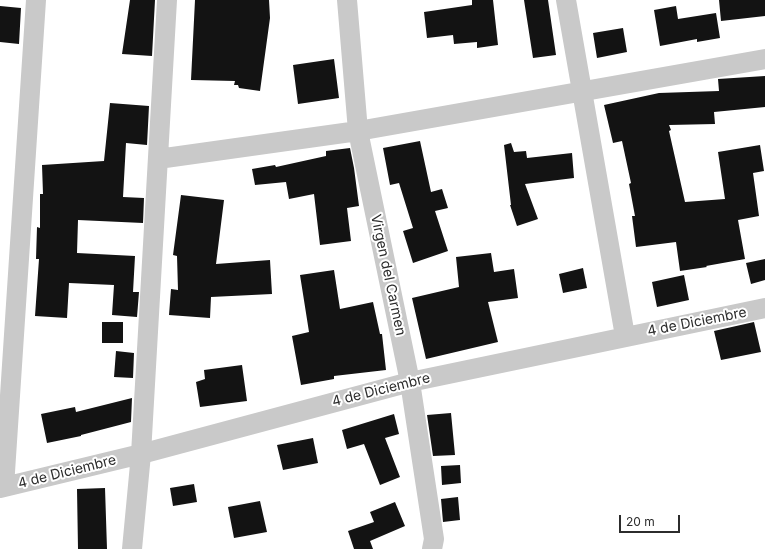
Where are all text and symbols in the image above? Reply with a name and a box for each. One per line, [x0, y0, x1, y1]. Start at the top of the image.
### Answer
street label: Virgen del Carmen [367, 213, 409, 337]
street label: 4 de Diciembre [646, 304, 748, 340]
street label: 4 de Diciembre [330, 370, 432, 410]
street label: 4 de Diciembre [16, 452, 118, 492]
scale bar [621, 507, 682, 533]
text: 20 m [626, 514, 655, 529]

